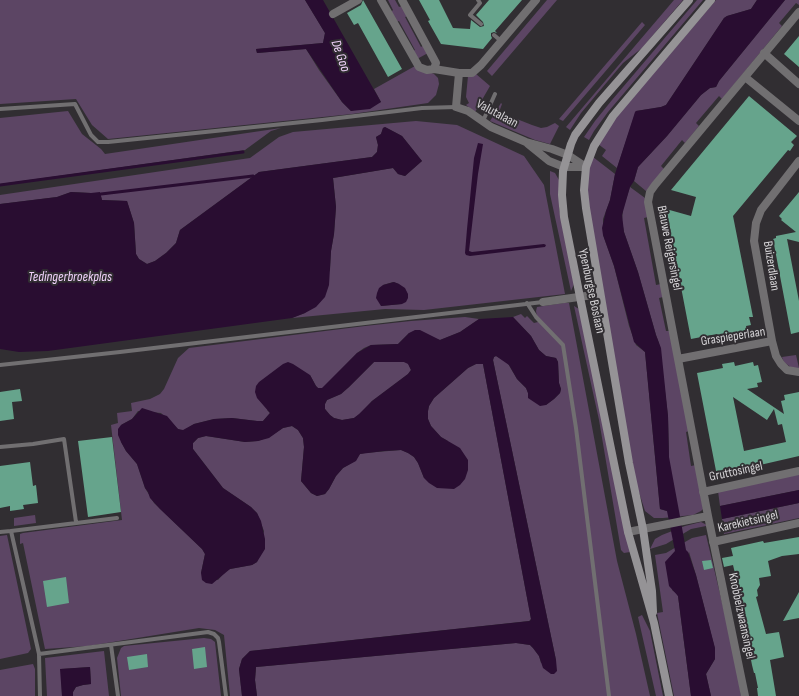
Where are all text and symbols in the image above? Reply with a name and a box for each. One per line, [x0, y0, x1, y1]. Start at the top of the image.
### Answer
water label: De Goo [327, 38, 353, 74]
street label: Valutalaan [473, 97, 521, 131]
street label: Blauwe Reigersingel [653, 204, 685, 292]
street label: Buizerdlaan [759, 240, 783, 292]
street label: Ypenburgse Boslaan [574, 247, 608, 335]
water label: Tedingerbroekplas [28, 269, 112, 285]
street label: Graspieperlaan [700, 324, 766, 350]
street label: Gruttosingel [708, 459, 764, 485]
street label: Karekietsingel [716, 507, 780, 537]
street label: Knobbelzwaansingel [724, 571, 758, 661]

